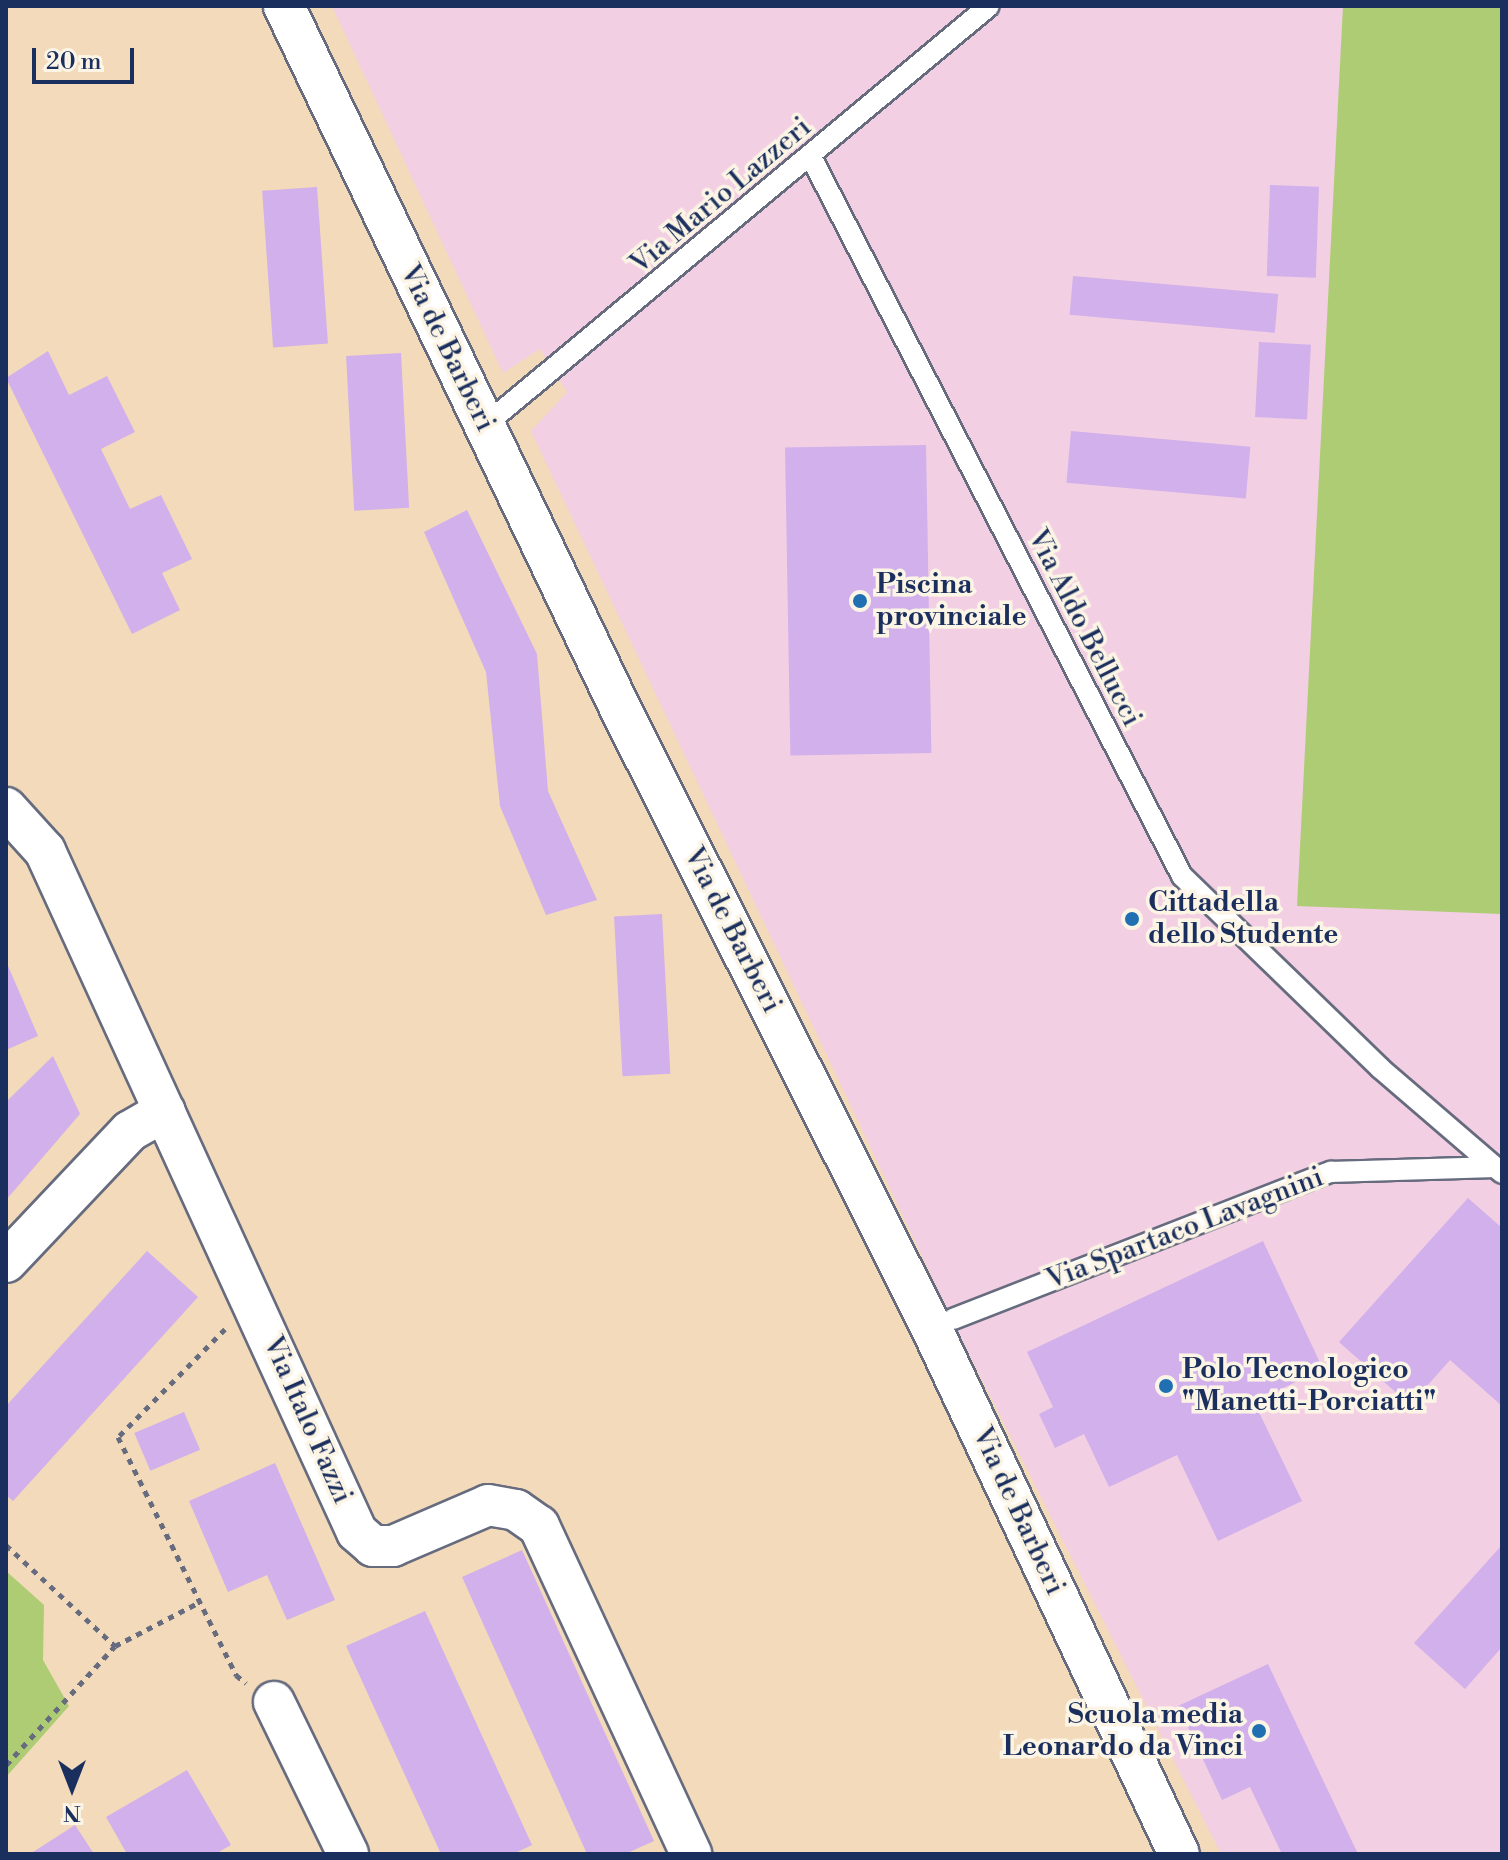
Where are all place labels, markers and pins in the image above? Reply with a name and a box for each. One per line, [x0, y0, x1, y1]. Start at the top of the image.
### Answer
place label: Piscina provinciale [876, 568, 1027, 634]
marker: Piscina provinciale [851, 592, 869, 610]
place label: Cittadella dello Studente [1148, 886, 1338, 952]
marker: Cittadella dello Studente [1123, 910, 1141, 928]
place label: Polo Tecnologico "Manetti-Porciatti" [1182, 1353, 1436, 1419]
marker: Polo Tecnologico "Manetti-Porciatti" [1157, 1377, 1175, 1395]
place label: Scuola media Leonardo da Vinci [1003, 1698, 1243, 1764]
marker: Scuola media Leonardo da Vinci [1250, 1722, 1268, 1740]

